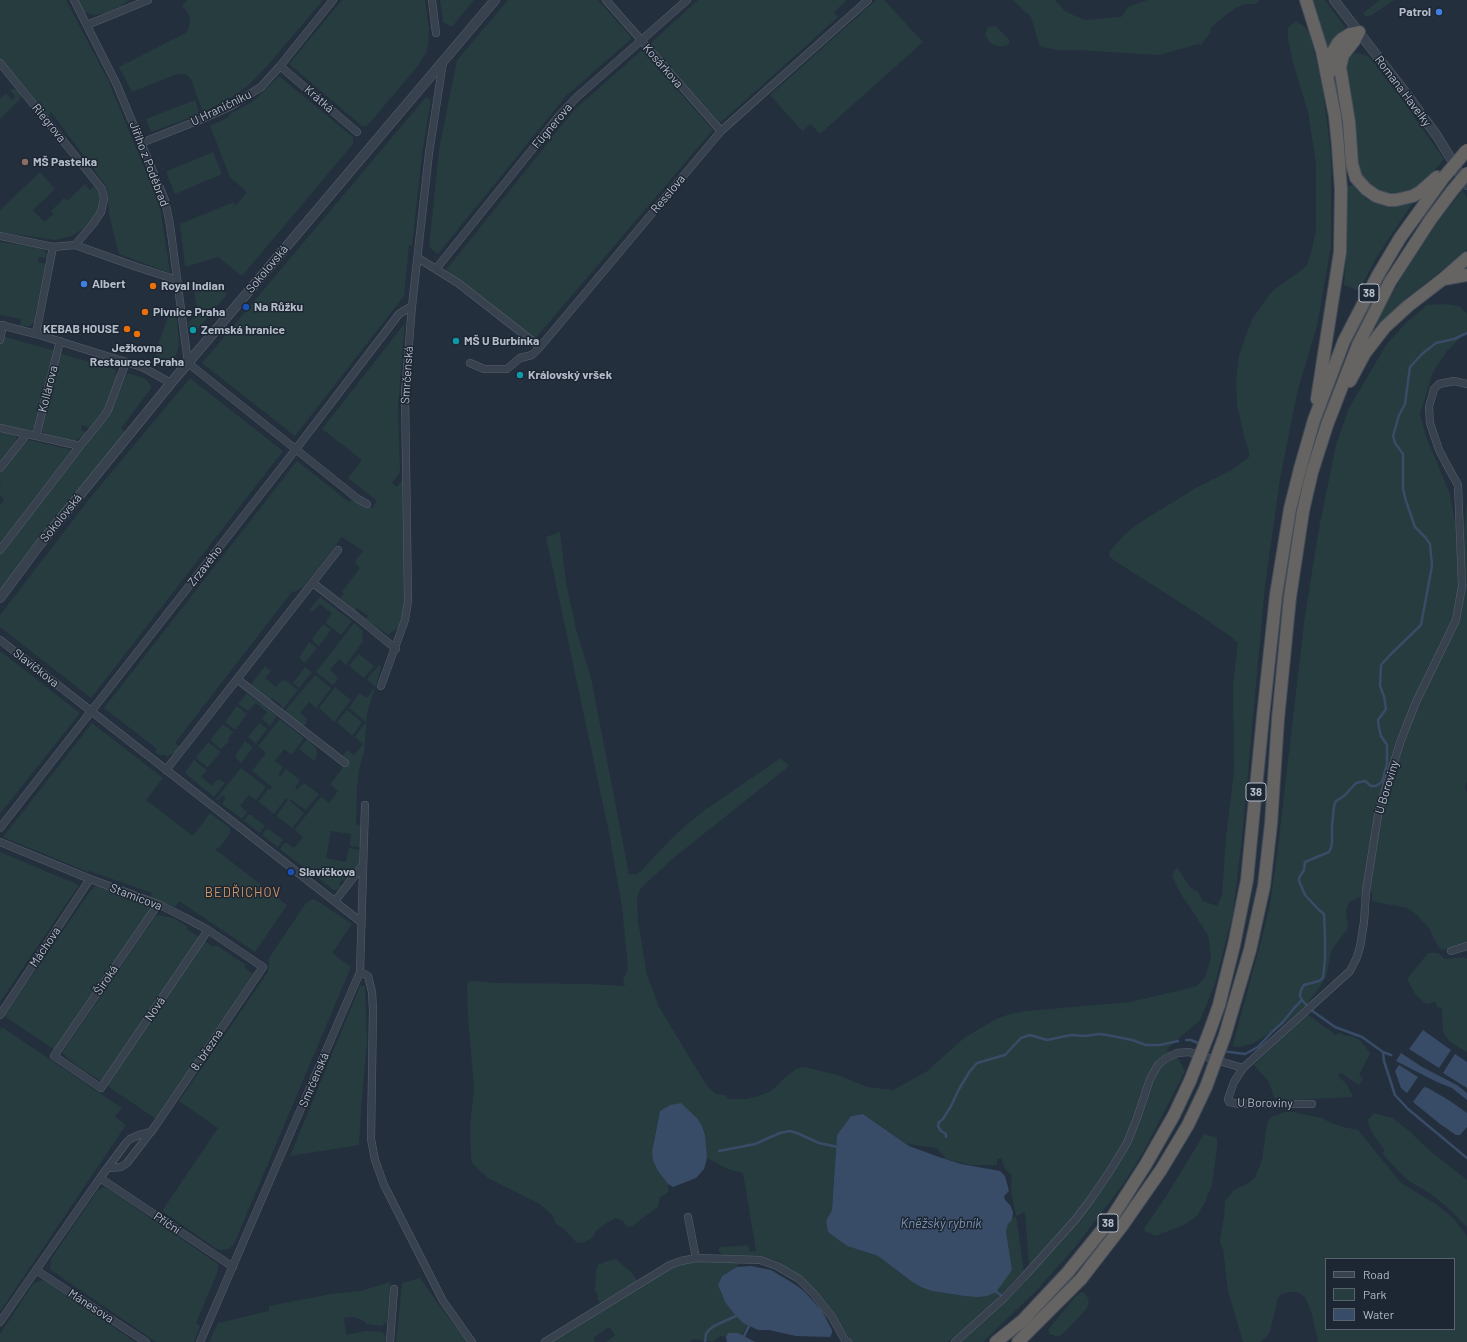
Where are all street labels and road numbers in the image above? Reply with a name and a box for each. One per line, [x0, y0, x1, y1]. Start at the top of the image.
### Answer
street label: Kosárkova [640, 41, 686, 91]
street label: Romana Havelky [1372, 53, 1434, 129]
street label: Krátká [301, 82, 337, 116]
street label: U Hraničníku [188, 87, 254, 129]
street label: Fügnerova [529, 100, 575, 152]
street label: Riegrova [29, 101, 69, 145]
street label: Jiřího z Poděbrad [126, 119, 172, 209]
street label: Resslova [648, 172, 688, 216]
street label: Sokolovská [243, 242, 291, 296]
road number: 38 [1359, 284, 1379, 302]
street label: Smrčenská [398, 346, 416, 404]
street label: Kollárova [35, 364, 61, 414]
street label: Sokolovská [37, 491, 85, 545]
street label: Zrzavého [185, 543, 225, 589]
street label: Slavíčkova [10, 646, 62, 690]
street label: U Boroviny [1372, 758, 1402, 816]
road number: 38 [1246, 783, 1266, 801]
street label: Stamicova [108, 880, 164, 914]
street label: Máchova [26, 924, 64, 970]
street label: Široká [91, 962, 121, 998]
street label: Nová [142, 994, 168, 1024]
street label: 8. března [188, 1026, 226, 1074]
street label: Smrčenská [296, 1050, 332, 1110]
street label: U Boroviny [1237, 1095, 1293, 1111]
street label: Příční [151, 1209, 183, 1237]
road number: 38 [1098, 1214, 1118, 1232]
street label: Mánesova [66, 1286, 116, 1326]

